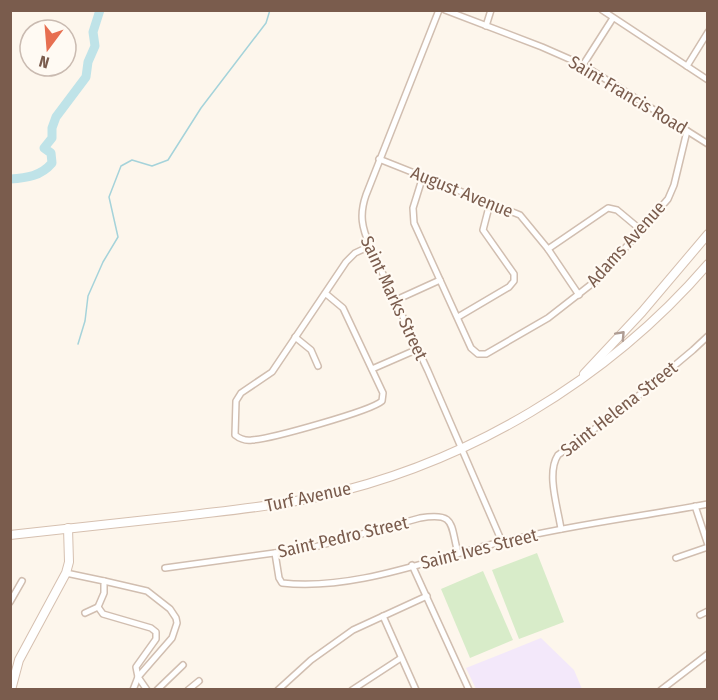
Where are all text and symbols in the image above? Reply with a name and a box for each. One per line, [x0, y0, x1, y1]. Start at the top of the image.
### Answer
north arrow [18, 18, 78, 78]
text: N [37, 51, 51, 72]
street label: Saint Francis Road [565, 51, 691, 139]
street label: August Avenue [408, 161, 517, 223]
street label: Adams Avenue [582, 197, 670, 291]
street label: Saint Marks Street [356, 233, 432, 364]
one-way arrow [614, 331, 625, 341]
street label: Saint Helena Street [556, 357, 682, 461]
street label: Turf Avenue [263, 477, 353, 517]
street label: Saint Pedro Street [276, 511, 410, 563]
street label: Saint Ives Street [418, 524, 540, 574]

